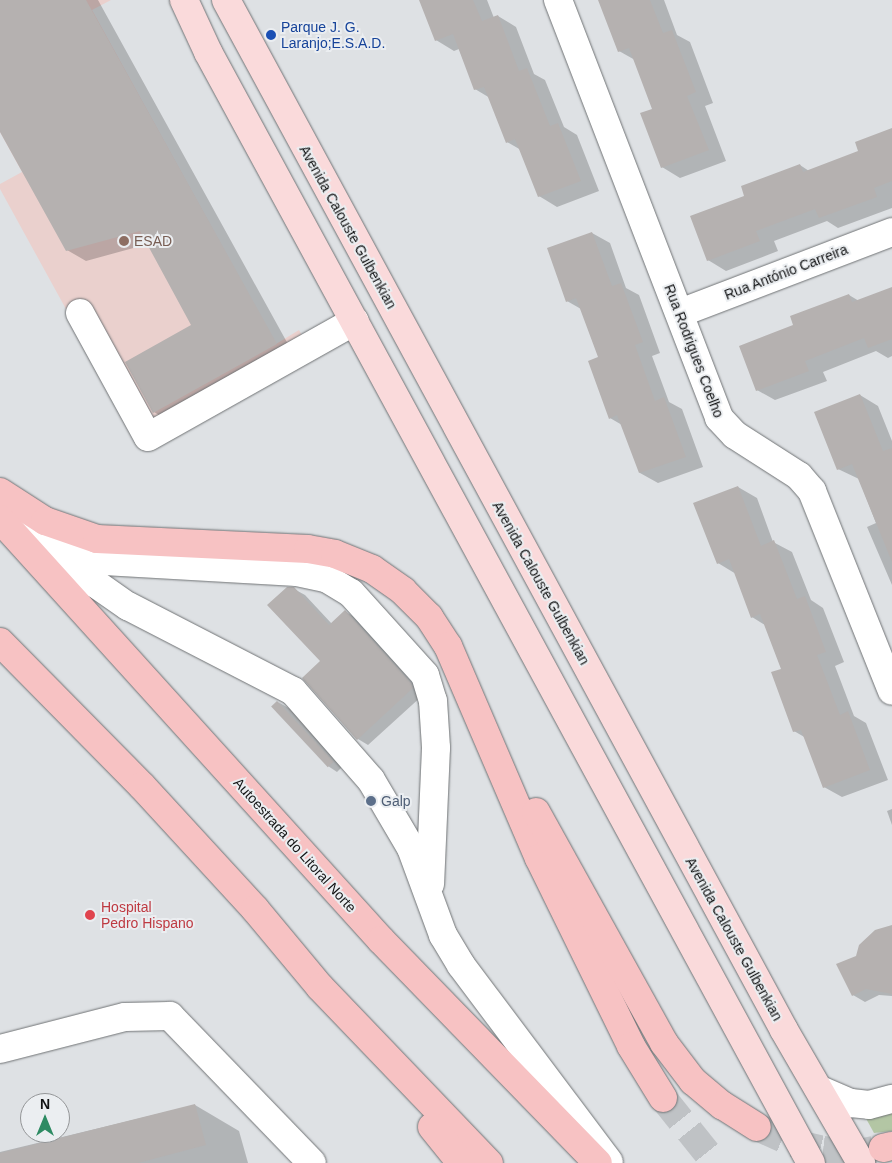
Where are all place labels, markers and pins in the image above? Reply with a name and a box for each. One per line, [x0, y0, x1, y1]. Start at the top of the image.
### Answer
place label: Parque J. G. Laranjo;E.S.A.D. [281, 19, 385, 52]
marker: Parque J. G. Laranjo;E.S.A.D. [265, 29, 277, 41]
place label: ESAD [134, 233, 172, 249]
marker: ESAD [118, 235, 130, 247]
place label: Galp [381, 793, 411, 809]
marker: Galp [365, 795, 377, 807]
place label: Hospital Pedro Hispano [101, 899, 194, 932]
marker: Hospital Pedro Hispano [83, 908, 97, 922]

